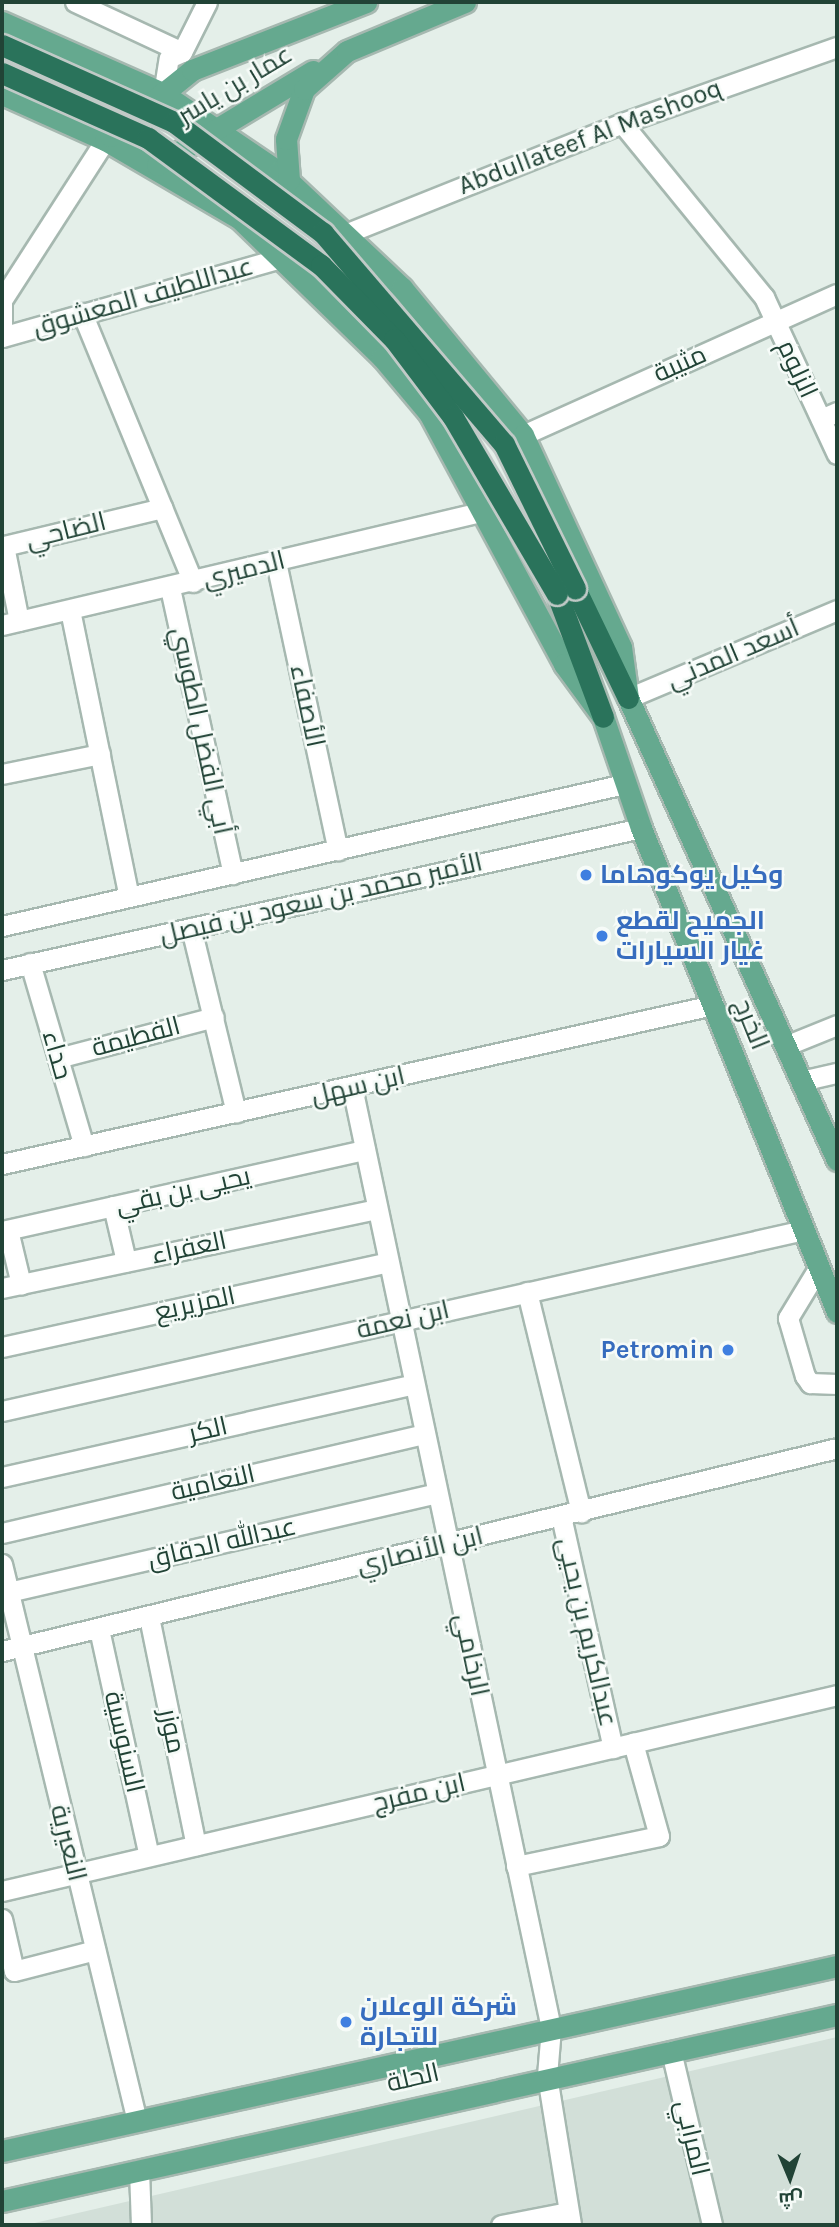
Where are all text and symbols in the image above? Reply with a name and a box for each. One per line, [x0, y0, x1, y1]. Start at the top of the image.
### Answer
street label: عمار بن ياسر [172, 39, 298, 131]
street label: Abdullateef Al Mashooq [454, 72, 726, 202]
street label: عبداللطيف المعشوق [29, 251, 257, 343]
street label: الزلوم [770, 335, 824, 403]
street label: مثيبة [649, 339, 711, 389]
street label: الضاحي [23, 506, 109, 556]
street label: الدميري [200, 545, 288, 595]
street label: أسعد المدني [662, 612, 804, 696]
street label: أبي الفضل الطوسي [164, 625, 238, 837]
street label: الأصفاء [283, 662, 331, 750]
street label: الأمير محمد بن سعود بن فيصل [157, 847, 485, 951]
place label: وكيل يوكوهاما [600, 859, 783, 891]
marker: وكيل يوكوهاما [578, 867, 594, 883]
place label: الجميح لقطع غيار السيارات [616, 905, 765, 967]
marker: الجميح لقطع غيار السيارات [594, 928, 610, 944]
street label: الخرج [727, 994, 775, 1054]
street label: الفطيمة [88, 1010, 184, 1064]
street label: حداء [35, 1027, 79, 1083]
street label: ابن سهل [308, 1060, 408, 1112]
street label: يحيى بن بقي [113, 1160, 253, 1222]
street label: العفراء [148, 1225, 230, 1271]
street label: المزيريع [152, 1280, 238, 1328]
street label: ابن نعمة [354, 1294, 452, 1346]
place label: Petromin [601, 1334, 714, 1366]
marker: Petromin [720, 1342, 736, 1358]
street label: الكر [185, 1410, 231, 1450]
street label: النعامية [168, 1458, 258, 1508]
street label: عبدالله الدقاق [145, 1511, 299, 1575]
street label: ابن الأنصاري [354, 1520, 486, 1582]
street label: عبدالكريم بن يحيى [550, 1535, 624, 1729]
street label: الرخامي [447, 1611, 495, 1699]
street label: السنوسية [97, 1688, 151, 1796]
street label: موزر [152, 1706, 192, 1756]
street label: ابن مفرج [369, 1767, 469, 1819]
street label: النعيرية [43, 1801, 93, 1885]
place label: شركة الوعلان للتجارة [360, 1991, 517, 2052]
marker: شركة الوعلان للتجارة [338, 2014, 354, 2030]
street label: الحلة [384, 2057, 442, 2099]
street label: المرابي [668, 2097, 716, 2179]
north arrow [755, 2143, 825, 2213]
text: ش [778, 2188, 803, 2210]

